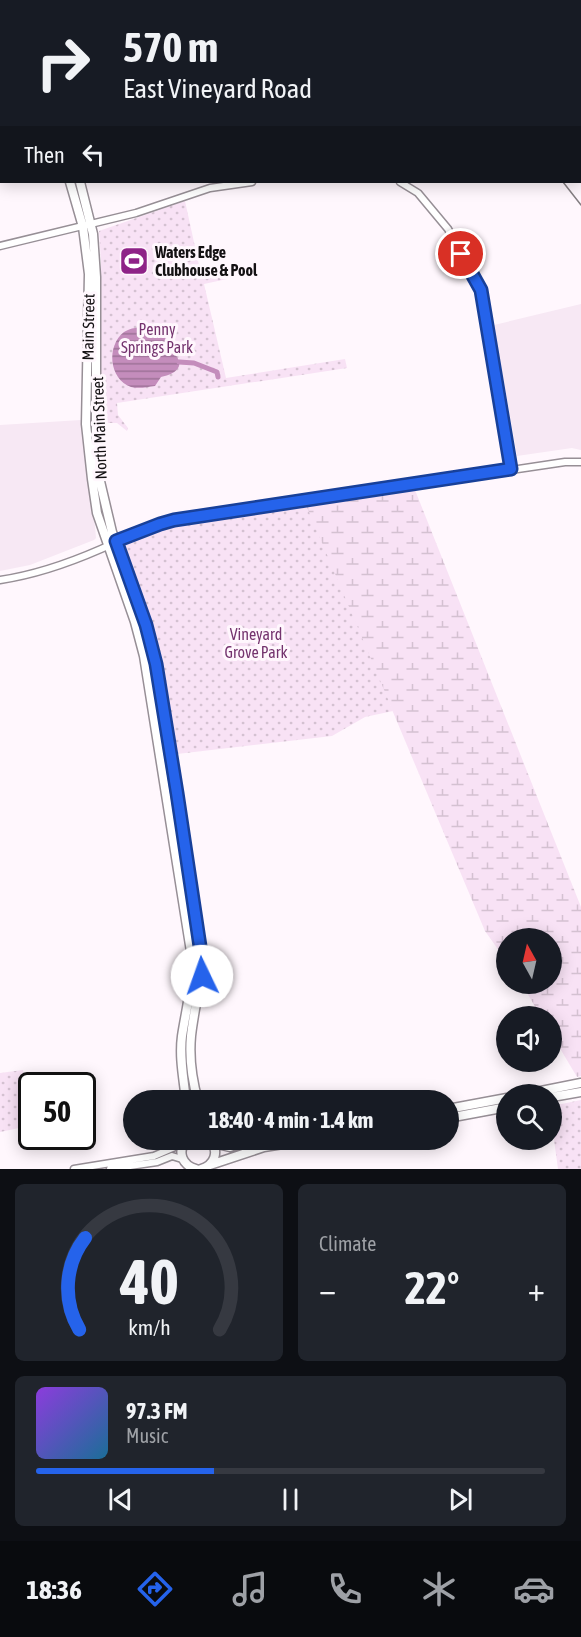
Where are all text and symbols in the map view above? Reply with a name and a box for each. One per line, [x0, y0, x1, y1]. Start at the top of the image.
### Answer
text: 570 m [123, 23, 218, 71]
icon: right [24, 24, 102, 102]
text: East Vineyard Road [123, 73, 312, 104]
icon: left [77, 138, 110, 171]
text: Then [24, 142, 65, 168]
pin [435, 228, 486, 279]
icon: arrive [444, 237, 477, 270]
place label: Waters Edge Clubhouse & Pool [154, 243, 258, 279]
sports icon: Waters Edge Clubhouse & Pool [118, 245, 150, 277]
street label: Main Street [78, 293, 98, 361]
park label: Penny Springs Park [121, 320, 193, 357]
street label: North Main Street [88, 376, 110, 480]
park label: Vineyard Grove Park [224, 625, 288, 661]
north arrow [496, 928, 562, 994]
map controls [496, 928, 562, 1150]
position arrow [170, 944, 234, 1008]
button: sound [496, 1006, 562, 1072]
speed limit sign: 50 [18, 1072, 96, 1150]
button: search [496, 1084, 562, 1150]
text: 18:40 · 4 min · 1.4 km [209, 1107, 373, 1133]
text: Climate [319, 1232, 376, 1255]
text: 40 [119, 1246, 178, 1317]
text: 22° [405, 1262, 459, 1314]
text: − [319, 1270, 336, 1308]
text: + [528, 1270, 545, 1308]
text: km/h [128, 1315, 170, 1340]
text: 97.3 FM [126, 1398, 188, 1424]
text: Music [126, 1424, 168, 1447]
icon: previous [104, 1483, 137, 1516]
icon: pause [274, 1483, 307, 1516]
icon: next [444, 1483, 477, 1516]
icon: directions [134, 1568, 176, 1610]
icon: music [229, 1568, 271, 1610]
icon: phone [324, 1568, 366, 1610]
icon: climate [418, 1568, 460, 1610]
icon: car [513, 1568, 555, 1610]
text: 18:36 [26, 1574, 82, 1605]

